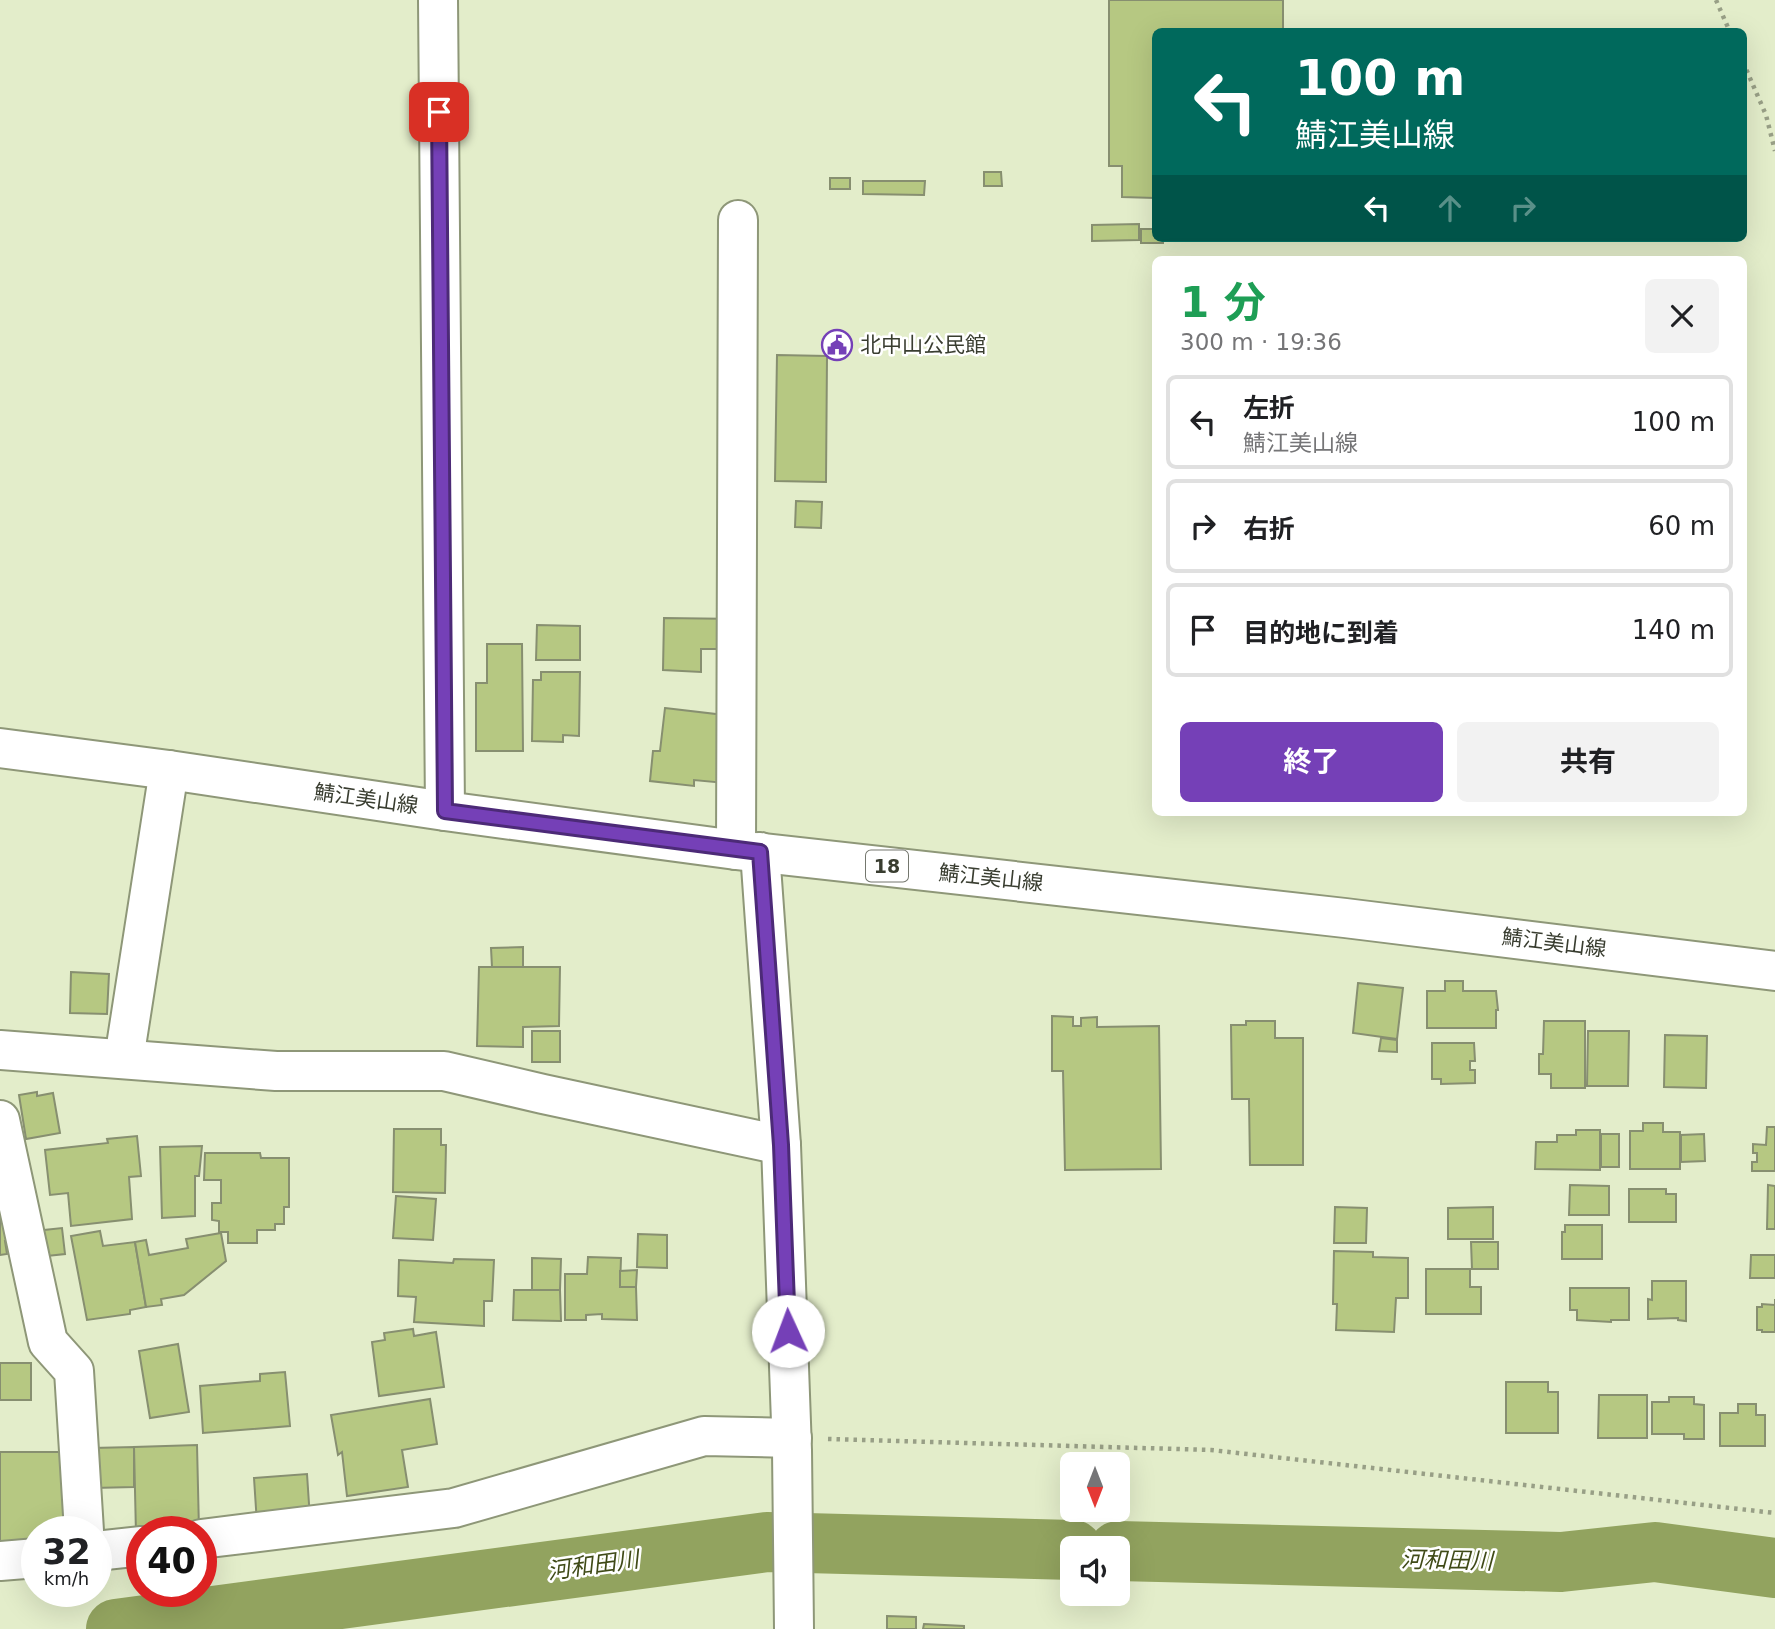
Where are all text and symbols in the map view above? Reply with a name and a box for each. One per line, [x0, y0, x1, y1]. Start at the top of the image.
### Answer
text: 100 m [1295, 50, 1465, 107]
icon: left [1180, 56, 1271, 147]
pin [409, 82, 469, 142]
icon: arrive [420, 93, 458, 131]
text: 鯖江美山線 [1295, 116, 1455, 154]
icon: left [1358, 189, 1396, 227]
icon: ahead [1431, 189, 1469, 227]
icon: right [1504, 189, 1542, 227]
text: 1 分 [1180, 278, 1266, 327]
button: close [1645, 279, 1719, 353]
public building icon: 北中山公民館 [820, 328, 854, 362]
text: 300 m · 19:36 [1180, 329, 1342, 355]
place label: 北中山公民館 [860, 333, 986, 357]
text: 左折 [1243, 393, 1295, 423]
icon: left [1184, 403, 1222, 441]
text: 100 m [1632, 407, 1715, 437]
text: 鯖江美山線 [1243, 430, 1358, 456]
icon: right [1184, 507, 1222, 545]
text: 60 m [1648, 511, 1715, 541]
text: 右折 [1243, 514, 1295, 544]
icon: arrive [1184, 611, 1222, 649]
text: 140 m [1632, 615, 1715, 645]
text: 目的地に到着 [1243, 618, 1399, 648]
button: 終了 [1180, 722, 1443, 802]
button: 共有 [1457, 722, 1719, 802]
street label: 鯖江美山線 [312, 780, 420, 818]
road number: 18 [866, 850, 908, 881]
street label: 鯖江美山線 [938, 861, 1044, 895]
street label: 鯖江美山線 [1500, 925, 1608, 961]
position arrow [751, 1294, 825, 1368]
north arrow [1060, 1452, 1130, 1522]
map controls [1060, 1452, 1130, 1606]
speed limit sign: 40 [126, 1516, 217, 1607]
text: 32 [42, 1532, 91, 1572]
button: sound [1060, 1536, 1130, 1606]
water label: 河和田川 [546, 1545, 643, 1584]
water label: 河和田川 [1401, 1546, 1496, 1574]
text: km/h [44, 1568, 89, 1589]

